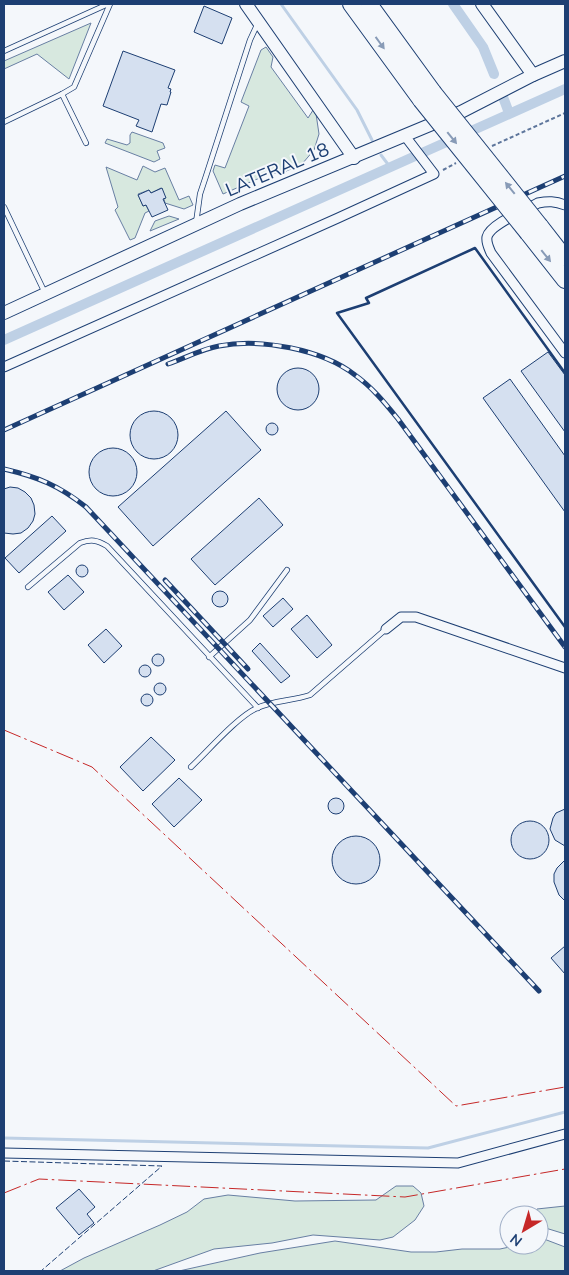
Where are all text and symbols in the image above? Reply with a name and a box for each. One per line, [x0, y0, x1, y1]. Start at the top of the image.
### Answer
one-way arrow [374, 36, 385, 49]
one-way arrow [446, 131, 457, 144]
street label: LATERAL 18 [222, 136, 332, 202]
one-way arrow [504, 182, 515, 195]
one-way arrow [541, 250, 552, 263]
north arrow [499, 1205, 549, 1255]
text: N [506, 1230, 526, 1251]

